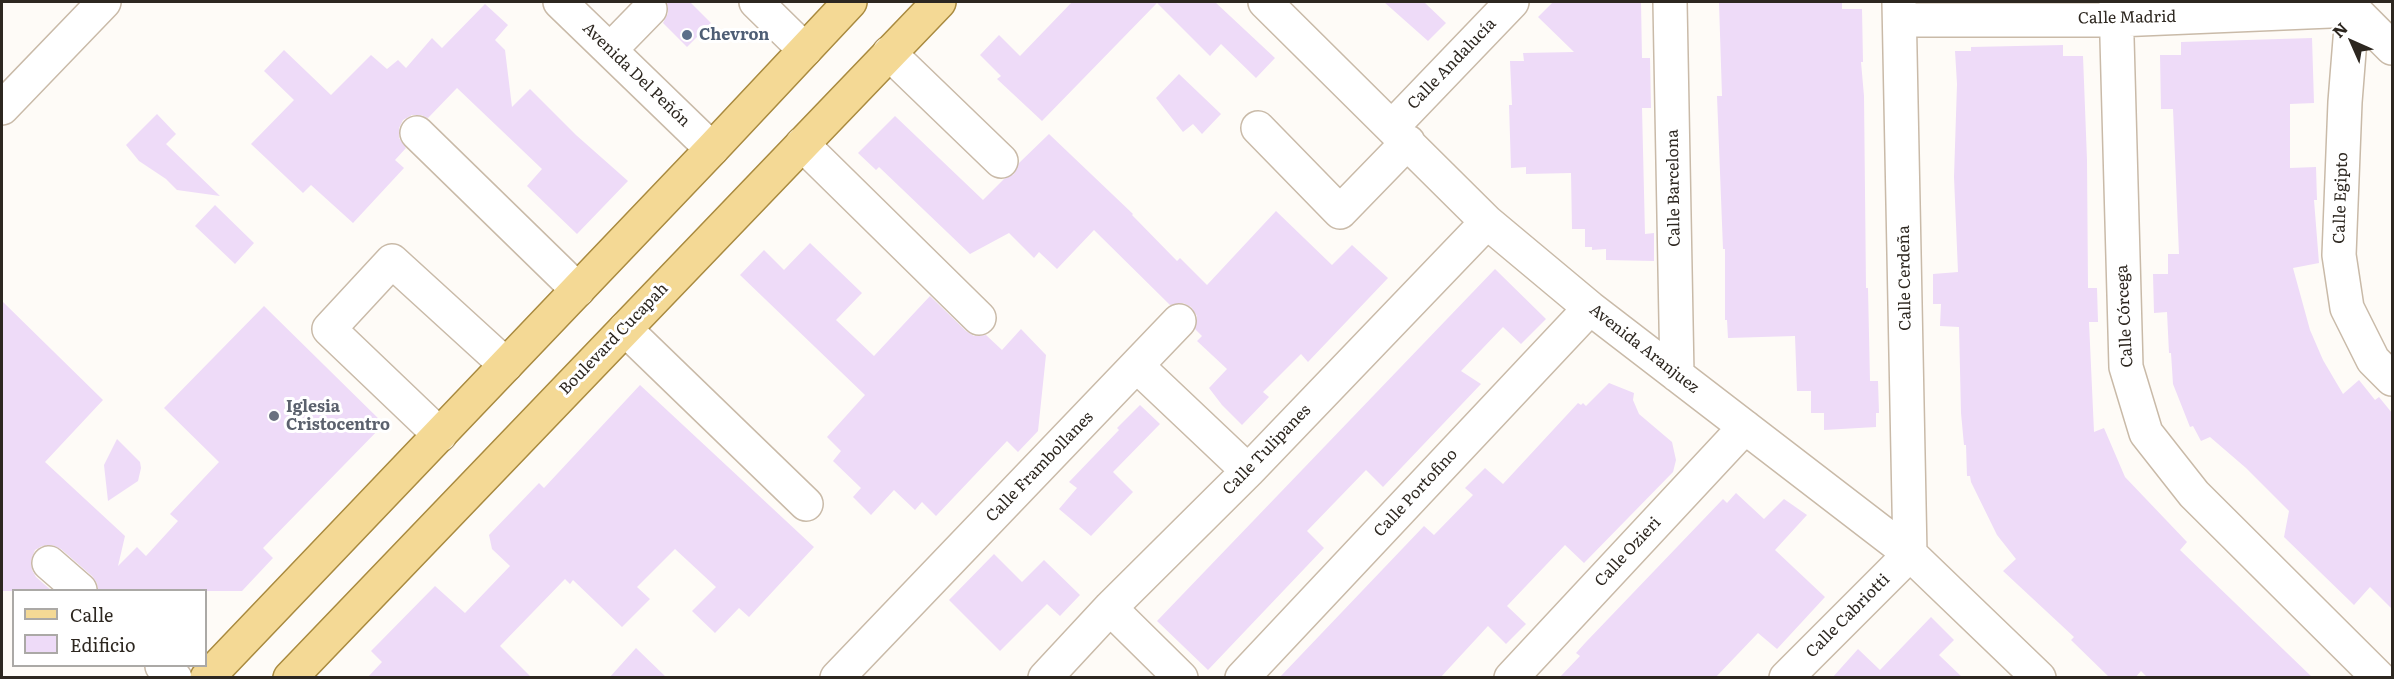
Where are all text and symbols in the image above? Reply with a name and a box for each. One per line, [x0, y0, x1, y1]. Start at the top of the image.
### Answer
street label: Calle Madrid [2078, 8, 2176, 28]
north arrow [2322, 12, 2382, 72]
street label: Calle Andalucía [1404, 14, 1500, 114]
text: N [2326, 16, 2353, 43]
street label: Avenida Del Peñón [578, 19, 694, 131]
place label: Chevron [699, 25, 769, 45]
marker: Chevron [680, 28, 694, 42]
street label: Calle Barcelona [1663, 129, 1685, 247]
street label: Calle Egipto [2330, 152, 2352, 244]
street label: Calle Cerdeña [1894, 225, 1916, 331]
street label: Calle Córcega [2113, 264, 2137, 368]
street label: Boulevard Cucapah [556, 279, 672, 399]
street label: Avenida Aranjuez [1585, 300, 1703, 398]
place label: Iglesia Cristocentro [286, 397, 390, 435]
street label: Calle Tulipanes [1219, 401, 1315, 499]
street label: Calle Frambollanes [982, 408, 1098, 526]
marker: Iglesia Cristocentro [267, 409, 281, 423]
street label: Calle Portofino [1370, 445, 1462, 541]
street label: Calle Ozieri [1591, 513, 1665, 591]
street label: Calle Cabriotti [1802, 570, 1894, 662]
legend [12, 589, 207, 667]
text: Calle [70, 601, 113, 628]
text: Edificio [70, 631, 136, 658]

